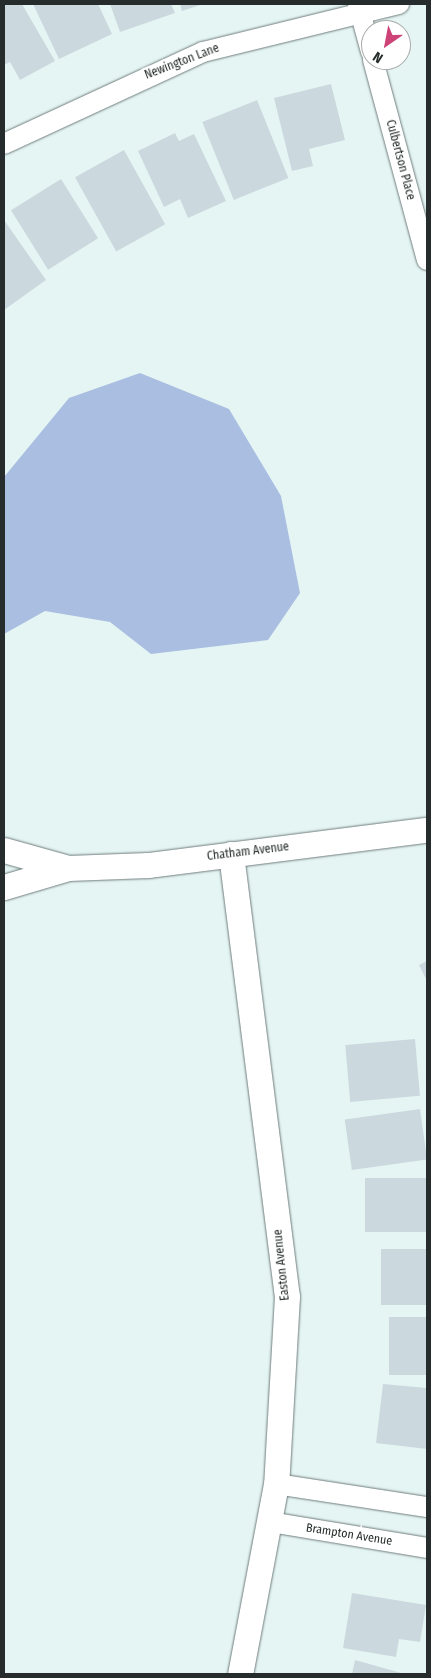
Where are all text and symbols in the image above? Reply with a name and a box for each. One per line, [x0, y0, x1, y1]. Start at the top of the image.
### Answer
north arrow [361, 20, 411, 70]
street label: Newington Lane [143, 41, 221, 83]
text: N [370, 48, 386, 67]
street label: Culbertson Place [382, 118, 418, 202]
street label: Chatham Avenue [206, 840, 290, 864]
street label: Easton Avenue [271, 1229, 293, 1301]
street label: Brampton Avenue [305, 1521, 393, 1549]

